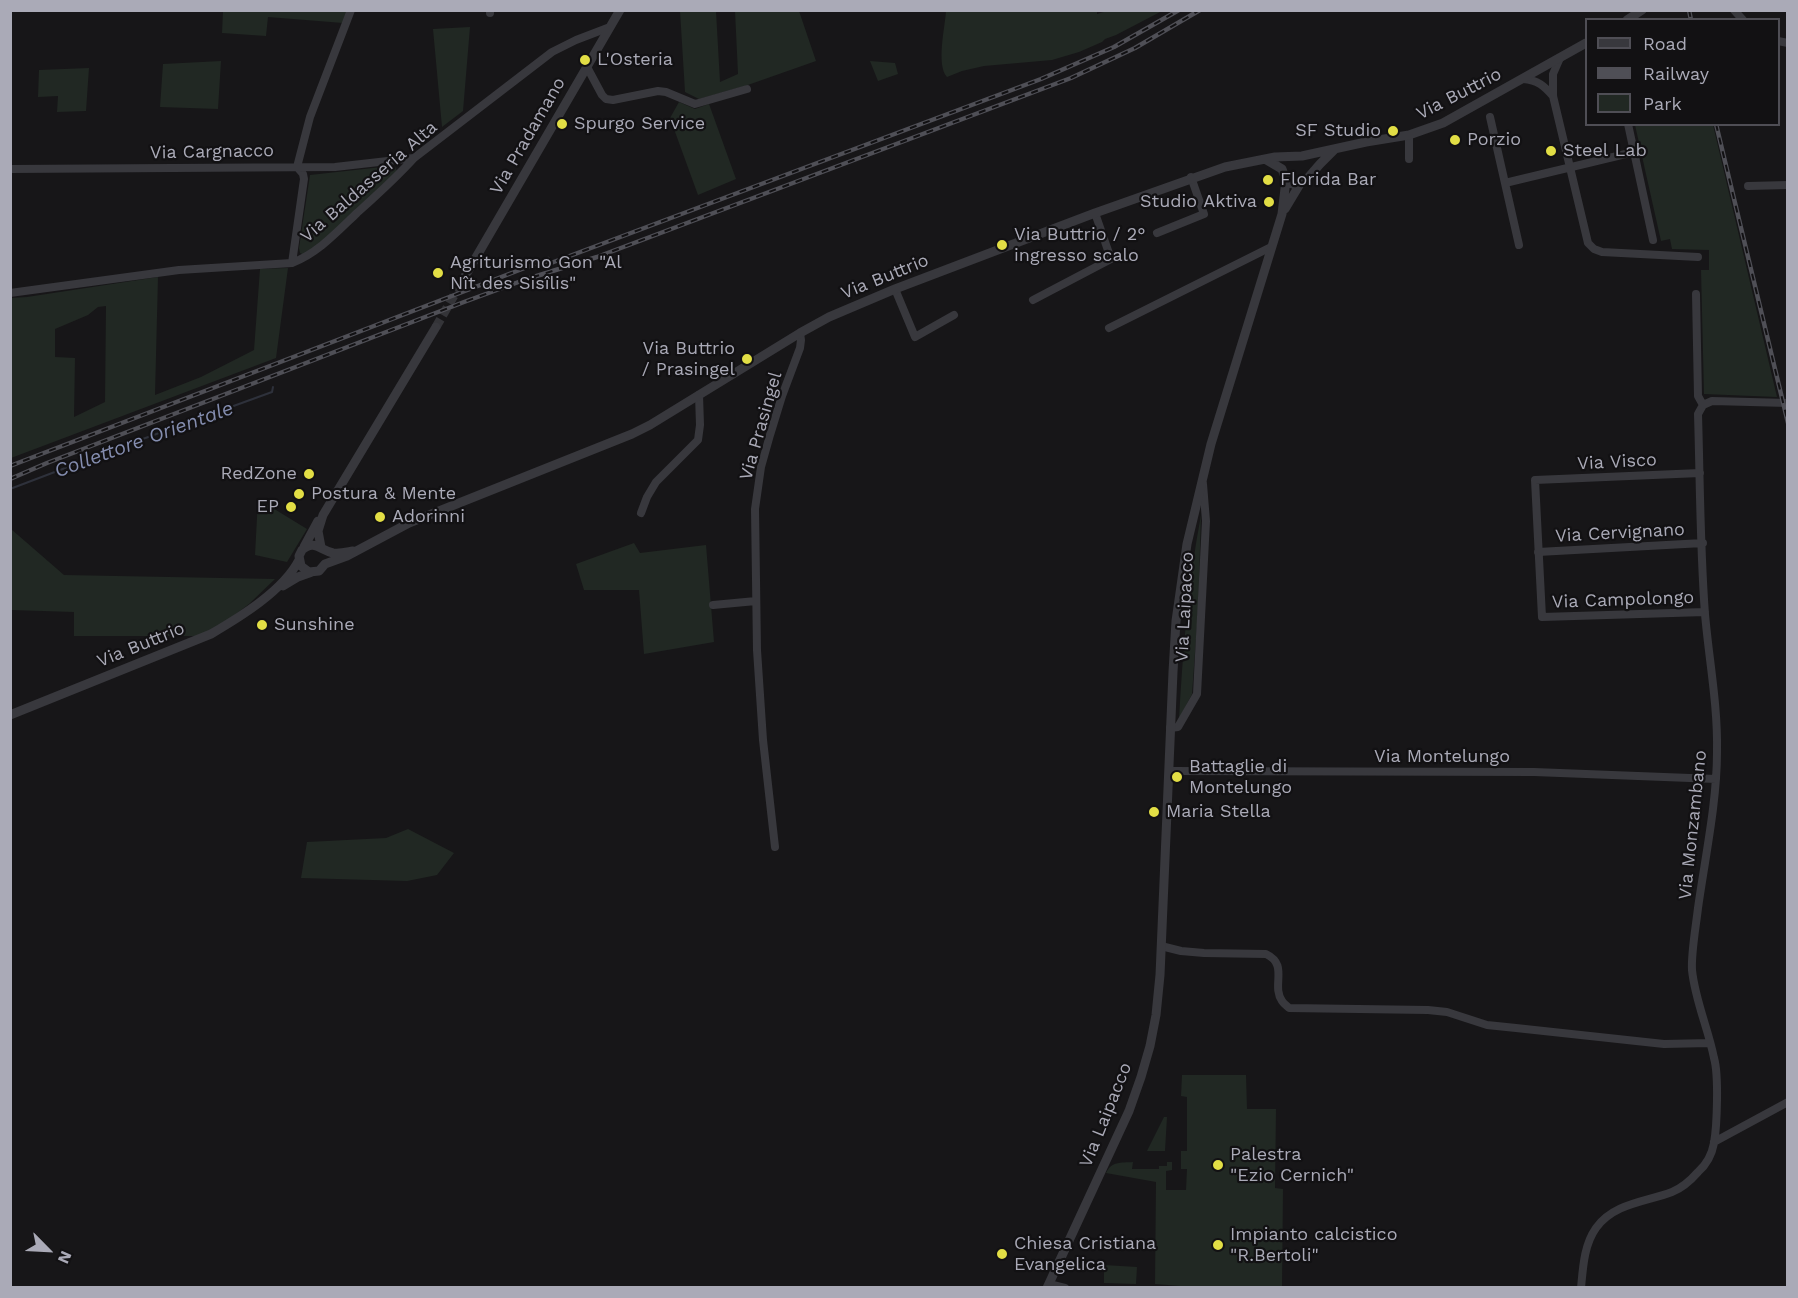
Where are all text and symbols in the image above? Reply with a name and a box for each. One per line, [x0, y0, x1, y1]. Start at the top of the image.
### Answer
legend [1585, 18, 1780, 126]
text: Road [1643, 33, 1687, 54]
place label: L'Osteria [597, 49, 673, 71]
marker: L'Osteria [578, 53, 592, 67]
street label: Via Buttrio [1413, 63, 1505, 125]
text: Railway [1643, 63, 1709, 84]
street label: Via Pradamano [486, 74, 570, 198]
text: Park [1643, 93, 1682, 114]
place label: Spurgo Service [574, 113, 705, 135]
street label: Via Baldasseria Alta [296, 117, 442, 247]
marker: Spurgo Service [555, 117, 569, 131]
place label: SF Studio [1295, 120, 1381, 142]
marker: SF Studio [1386, 124, 1400, 138]
place label: Porzio [1467, 129, 1521, 151]
marker: Porzio [1448, 133, 1462, 147]
street label: Via Cargnacco [150, 140, 274, 164]
place label: Steel Lab [1563, 140, 1647, 162]
marker: Steel Lab [1544, 144, 1558, 158]
place label: Florida Bar [1280, 169, 1376, 191]
marker: Florida Bar [1261, 173, 1275, 187]
place label: Studio Aktiva [1140, 191, 1257, 213]
marker: Studio Aktiva [1262, 195, 1276, 209]
place label: Via Buttrio / 2° ingresso scalo [1014, 224, 1145, 266]
marker: Via Buttrio / 2° ingresso scalo [995, 238, 1009, 252]
street label: Via Buttrio [838, 250, 932, 304]
place label: Agriturismo Gon "Al Nît des Sisîlis" [450, 252, 622, 294]
marker: Agriturismo Gon "Al Nît des Sisîlis" [431, 266, 445, 280]
place label: Via Buttrio / Prasingel [642, 338, 735, 380]
marker: Via Buttrio / Prasingel [740, 352, 754, 366]
street label: Via Prasingel [735, 369, 787, 483]
water label: Collettore Orientale [51, 396, 237, 484]
street label: Via Visco [1577, 449, 1657, 475]
place label: RedZone [221, 463, 297, 485]
marker: RedZone [302, 467, 316, 481]
place label: Postura & Mente [311, 483, 456, 505]
marker: Postura & Mente [292, 487, 306, 501]
place label: EP [257, 496, 279, 518]
marker: EP [284, 500, 298, 514]
place label: Adorinni [392, 506, 465, 528]
marker: Adorinni [373, 510, 387, 524]
street label: Via Cervignano [1555, 519, 1685, 547]
street label: Via Laipacco [1171, 551, 1199, 663]
street label: Via Campolongo [1551, 587, 1695, 613]
place label: Sunshine [274, 614, 355, 636]
street label: Via Buttrio [94, 618, 188, 672]
marker: Sunshine [255, 618, 269, 632]
street label: Via Montelungo [1374, 746, 1510, 768]
street label: Via Monzambano [1674, 749, 1712, 901]
place label: Battaglie di Montelungo [1189, 756, 1292, 798]
marker: Battaglie di Montelungo [1170, 770, 1184, 784]
place label: Maria Stella [1166, 801, 1271, 823]
marker: Maria Stella [1147, 805, 1161, 819]
street label: Via Laipacco [1075, 1060, 1137, 1170]
place label: Palestra "Ezio Cernich" [1230, 1144, 1354, 1186]
marker: Palestra "Ezio Cernich" [1211, 1158, 1225, 1172]
north arrow [18, 1220, 78, 1280]
place label: Impianto calcistico "R.Bertoli" [1230, 1224, 1397, 1266]
place label: Chiesa Cristiana Evangelica [1014, 1233, 1156, 1276]
marker: Impianto calcistico "R.Bertoli" [1211, 1238, 1225, 1252]
marker: Chiesa Cristiana Evangelica [995, 1247, 1009, 1261]
text: N [54, 1248, 76, 1267]

